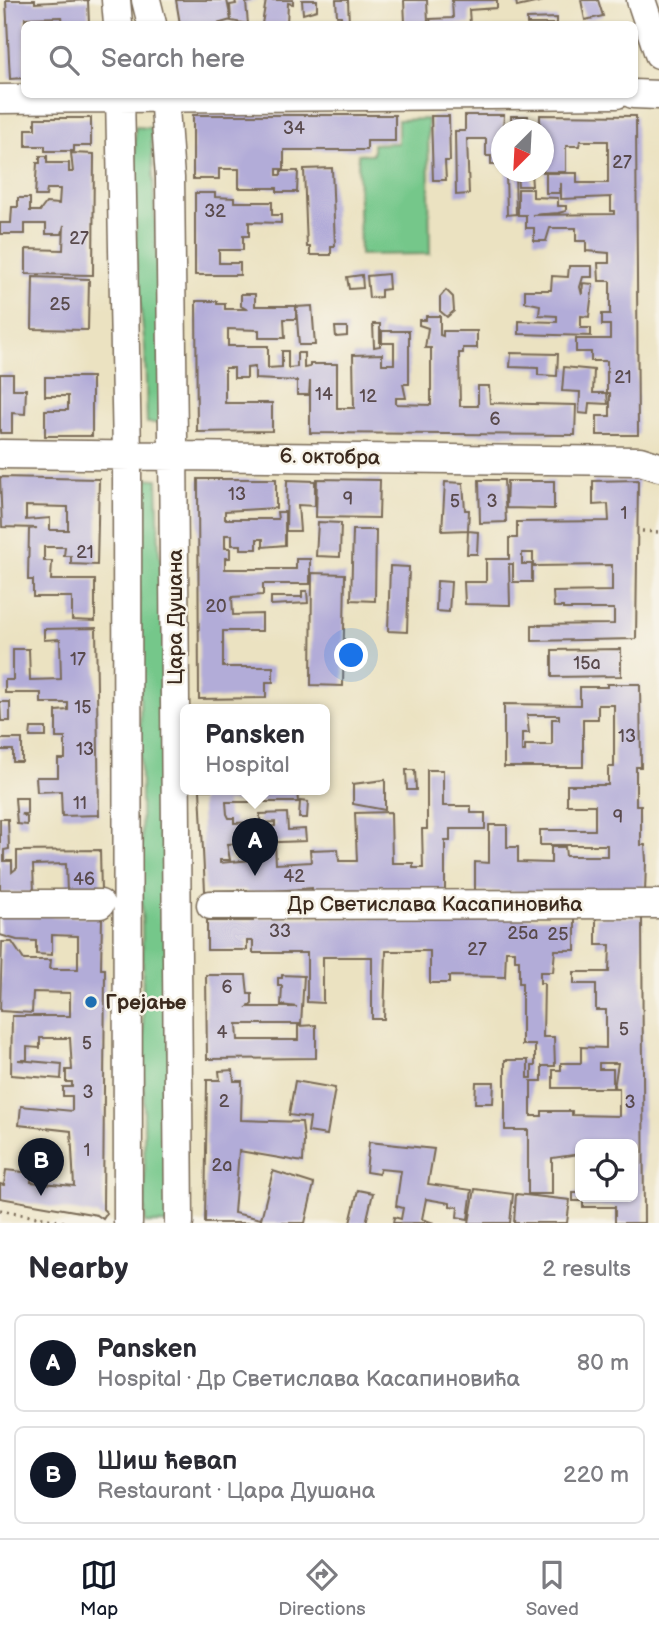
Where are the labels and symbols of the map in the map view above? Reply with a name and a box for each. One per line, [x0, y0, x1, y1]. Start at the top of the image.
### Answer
house number: 34 [283, 118, 305, 139]
north arrow [491, 119, 554, 182]
house number: 27 [612, 152, 632, 173]
house number: 32 [204, 201, 226, 222]
house number: 27 [69, 228, 89, 249]
house number: 25 [50, 294, 70, 315]
house number: 21 [614, 367, 632, 388]
house number: 14 [315, 384, 333, 405]
house number: 12 [359, 386, 377, 407]
house number: 6 [490, 409, 501, 430]
street label: 6. октобра [279, 444, 381, 470]
house number: 13 [228, 484, 246, 505]
house number: 9 [343, 489, 353, 510]
house number: 5 [450, 491, 460, 512]
house number: 3 [486, 491, 498, 512]
house number: 1 [621, 503, 627, 524]
house number: 21 [76, 542, 94, 563]
street label: Цара Душана [163, 548, 188, 685]
house number: 20 [205, 596, 227, 617]
your location [334, 638, 368, 672]
house number: 17 [70, 649, 86, 670]
house number: 15a [573, 653, 601, 674]
house number: 15 [74, 697, 92, 718]
house number: 13 [618, 726, 636, 747]
house number: 13 [76, 739, 94, 760]
house number: 11 [73, 793, 87, 814]
house number: 9 [613, 807, 623, 828]
pin: A [232, 818, 278, 876]
house number: 42 [283, 866, 305, 887]
house number: 46 [73, 869, 95, 890]
street label: Др Светислава Касапиновића [287, 892, 583, 917]
house number: 33 [269, 921, 291, 942]
house number: 25a [507, 923, 539, 944]
house number: 25 [548, 924, 568, 945]
house number: 27 [467, 939, 487, 960]
house number: 6 [222, 977, 233, 998]
place label: Грејање [105, 990, 187, 1015]
marker: Грејање [83, 994, 99, 1010]
house number: 5 [619, 1019, 629, 1040]
house number: 4 [217, 1022, 228, 1043]
house number: 5 [82, 1033, 92, 1054]
house number: 3 [82, 1082, 94, 1103]
house number: 2 [219, 1091, 230, 1112]
house number: 3 [624, 1092, 636, 1113]
pin: B [18, 1138, 64, 1196]
house number: 1 [84, 1140, 90, 1161]
house number: 2a [212, 1155, 232, 1176]

